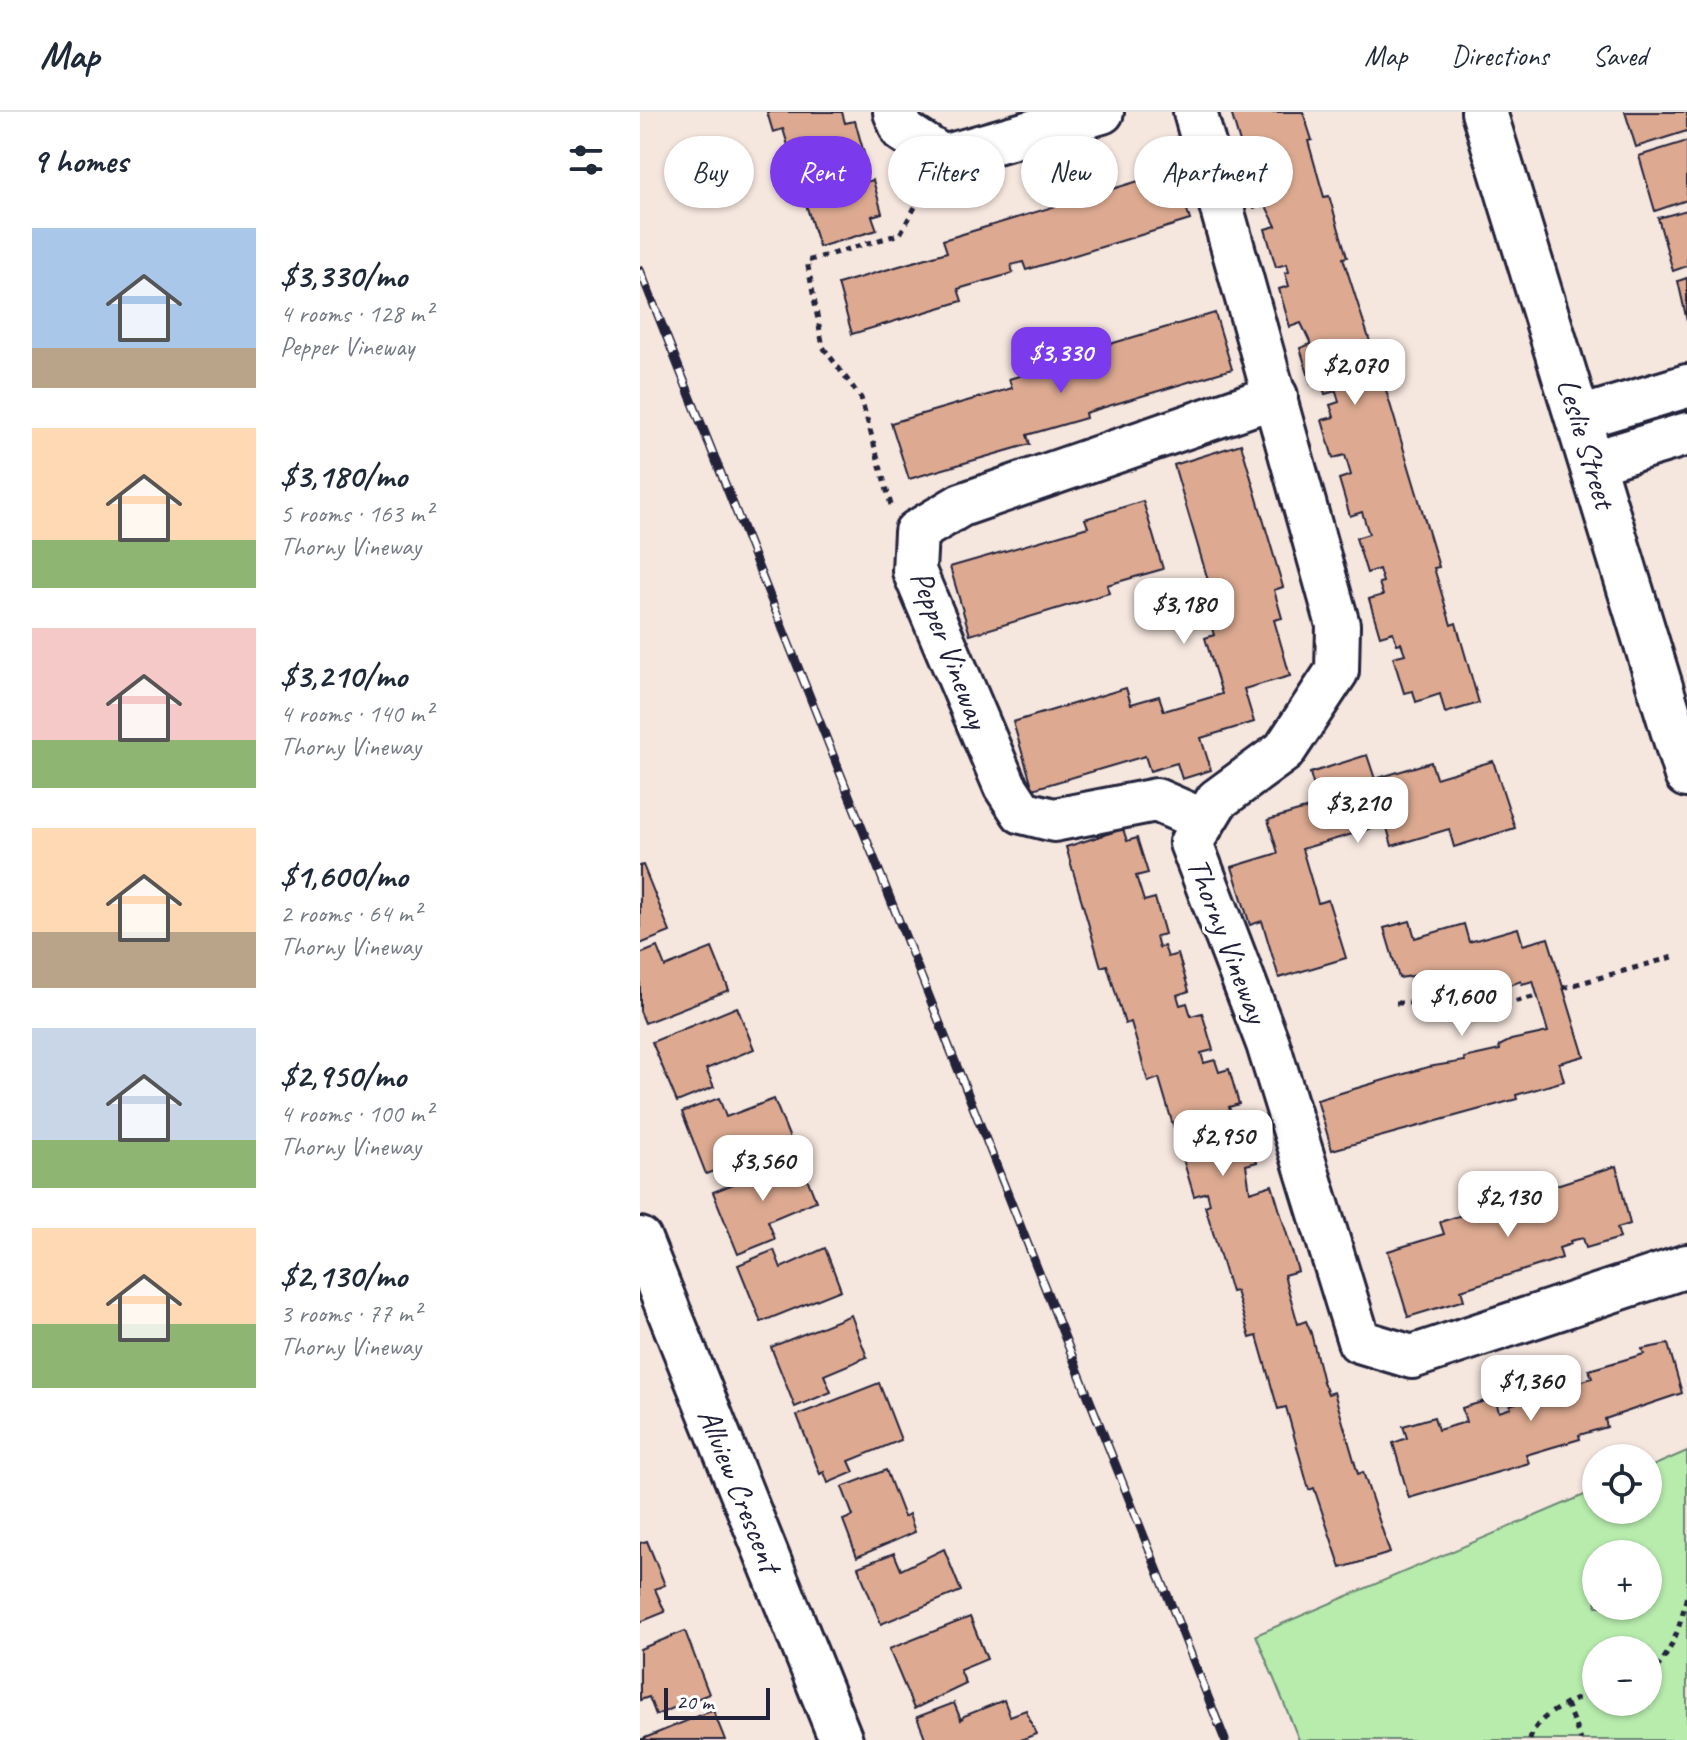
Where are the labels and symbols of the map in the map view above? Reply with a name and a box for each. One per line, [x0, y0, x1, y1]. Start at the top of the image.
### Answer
pin: $3,330 [996, 327, 1126, 395]
pin: $2,070 [1290, 339, 1420, 407]
street label: Leslie Street [1547, 373, 1627, 516]
street label: Pepper Vineway [901, 565, 999, 737]
pin: $3,180 [1119, 578, 1249, 646]
pin: $3,210 [1293, 777, 1423, 845]
street label: Thorny Vineway [1177, 852, 1279, 1031]
pin: $1,600 [1397, 970, 1527, 1038]
pin: $2,950 [1158, 1110, 1288, 1178]
pin: $3,560 [698, 1135, 828, 1203]
pin: $2,130 [1443, 1171, 1573, 1239]
pin: $1,360 [1466, 1355, 1596, 1423]
street label: Allview Crescent [688, 1402, 793, 1582]
scale bar [664, 1684, 770, 1720]

